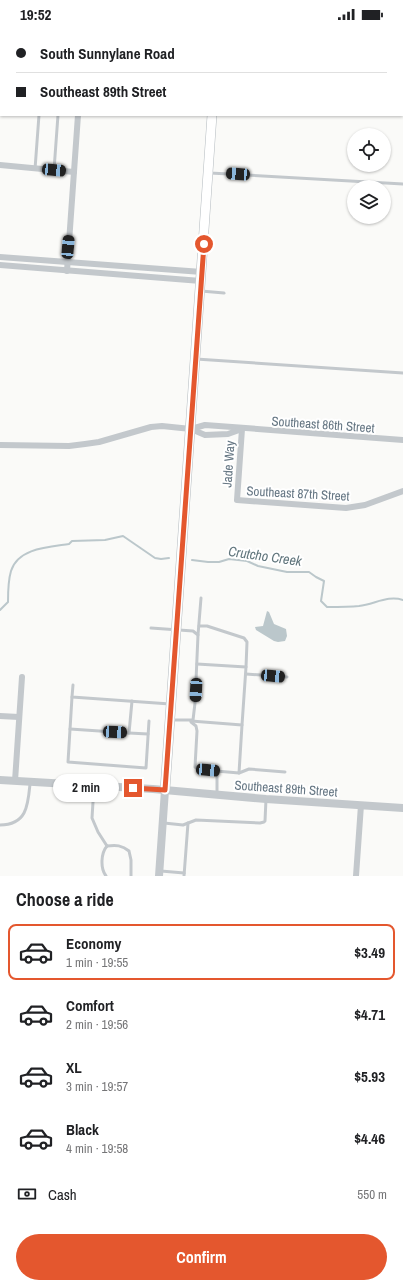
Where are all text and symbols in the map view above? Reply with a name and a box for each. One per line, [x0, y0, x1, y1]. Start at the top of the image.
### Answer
text: 19:52 [20, 4, 51, 25]
text: South Sunnylane Road [40, 43, 175, 64]
text: Southeast 89th Street [40, 81, 166, 102]
map controls [347, 128, 391, 224]
button: locate [347, 128, 391, 172]
car [42, 163, 66, 177]
car [226, 167, 250, 181]
button: layers [347, 180, 391, 224]
car [61, 235, 75, 259]
route start [195, 235, 213, 253]
street label: Southeast 86th Street [271, 412, 375, 437]
street label: Jade Way [218, 439, 239, 488]
street label: Southeast 87th Street [246, 482, 350, 505]
water label: Crutcho Creek [227, 542, 304, 570]
car [261, 669, 285, 683]
car [189, 678, 203, 702]
car [103, 725, 127, 739]
car [196, 763, 220, 777]
callout: 2 min [53, 774, 119, 802]
street label: Southeast 89th Street [234, 776, 338, 801]
text: 2 min [72, 779, 100, 796]
route end [124, 779, 142, 797]
text: Choose a ride [16, 887, 114, 912]
text: Economy [66, 933, 121, 954]
icon: car [18, 934, 54, 970]
text: $3.49 [354, 942, 385, 963]
text: 1 min · 19:55 [66, 954, 128, 971]
text: Comfort [66, 995, 114, 1016]
icon: car [18, 996, 54, 1032]
text: $4.71 [354, 1004, 385, 1025]
text: 2 min · 19:56 [66, 1016, 128, 1033]
text: XL [66, 1057, 82, 1078]
icon: car [18, 1058, 54, 1094]
text: $5.93 [354, 1066, 385, 1087]
text: 3 min · 19:57 [66, 1078, 128, 1095]
text: Black [66, 1119, 99, 1140]
icon: car [18, 1120, 54, 1156]
text: $4.46 [354, 1128, 385, 1149]
text: 4 min · 19:58 [66, 1140, 128, 1157]
icon: cash [16, 1183, 38, 1205]
text: Cash [48, 1184, 77, 1205]
text: 550 m [357, 1186, 387, 1203]
button: Confirm [16, 1234, 387, 1280]

